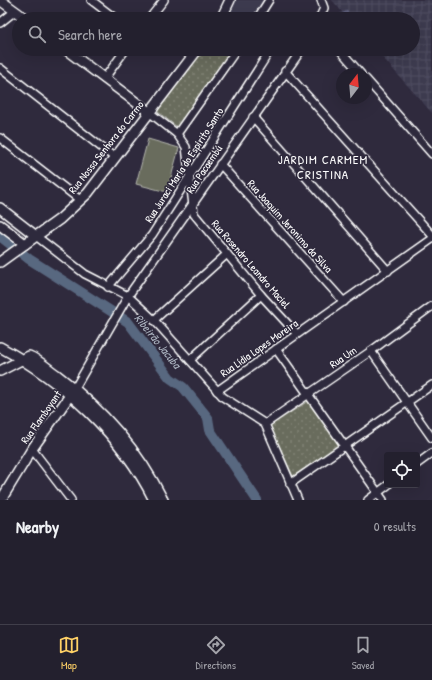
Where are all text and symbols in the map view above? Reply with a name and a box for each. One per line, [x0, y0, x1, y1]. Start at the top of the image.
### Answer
search box [12, 12, 420, 56]
icon: search [26, 23, 48, 45]
text: Search here [58, 24, 122, 45]
north arrow [336, 68, 372, 104]
street label: Rua Nossa Senhora do Carmo [65, 97, 147, 196]
street label: Rua Juraci Maria do Espírito Santo [142, 104, 227, 225]
street label: Rua Pacaembú [183, 142, 226, 196]
district label: JARDIM CARMEM CRISTINA [278, 150, 368, 183]
street label: Rua Joaquim Jeronimo da Silva [245, 177, 336, 276]
street label: Rua Rosendro Leandro Maciel [209, 217, 293, 311]
water label: Ribeirão Jacuba [131, 310, 186, 373]
street label: Rua Lídia Lopes Moreira [218, 316, 301, 380]
street label: Rua Um [327, 343, 360, 371]
street label: Rua Flamboyant [18, 388, 65, 446]
map controls [384, 452, 420, 488]
button: locate [384, 452, 420, 488]
text: Nearby [16, 515, 59, 538]
text: 0 results [374, 517, 416, 535]
tab: Map [58, 634, 80, 672]
tab: Directions [196, 634, 236, 672]
tab: Saved [352, 634, 374, 672]

